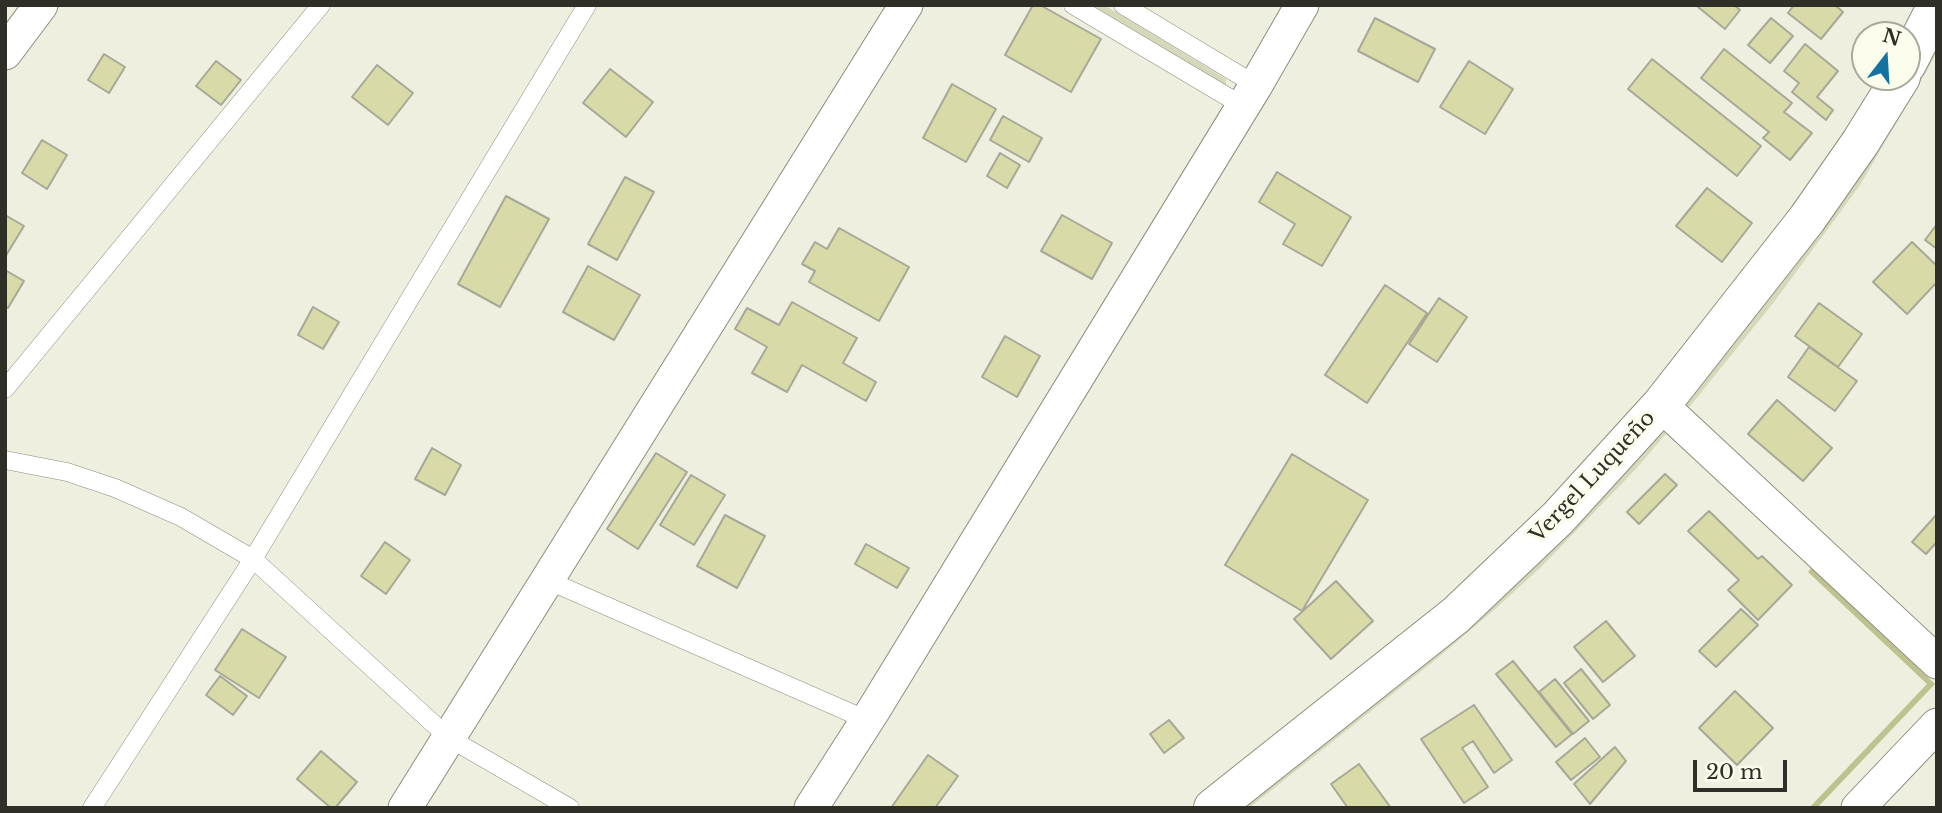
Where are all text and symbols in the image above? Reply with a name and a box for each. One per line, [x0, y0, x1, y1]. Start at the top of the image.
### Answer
north arrow [1851, 21, 1921, 91]
text: N [1880, 24, 1904, 51]
street label: Vergel Luqueño [1525, 406, 1661, 548]
scale bar [1697, 746, 1792, 790]
text: 20 m [1706, 759, 1763, 785]

